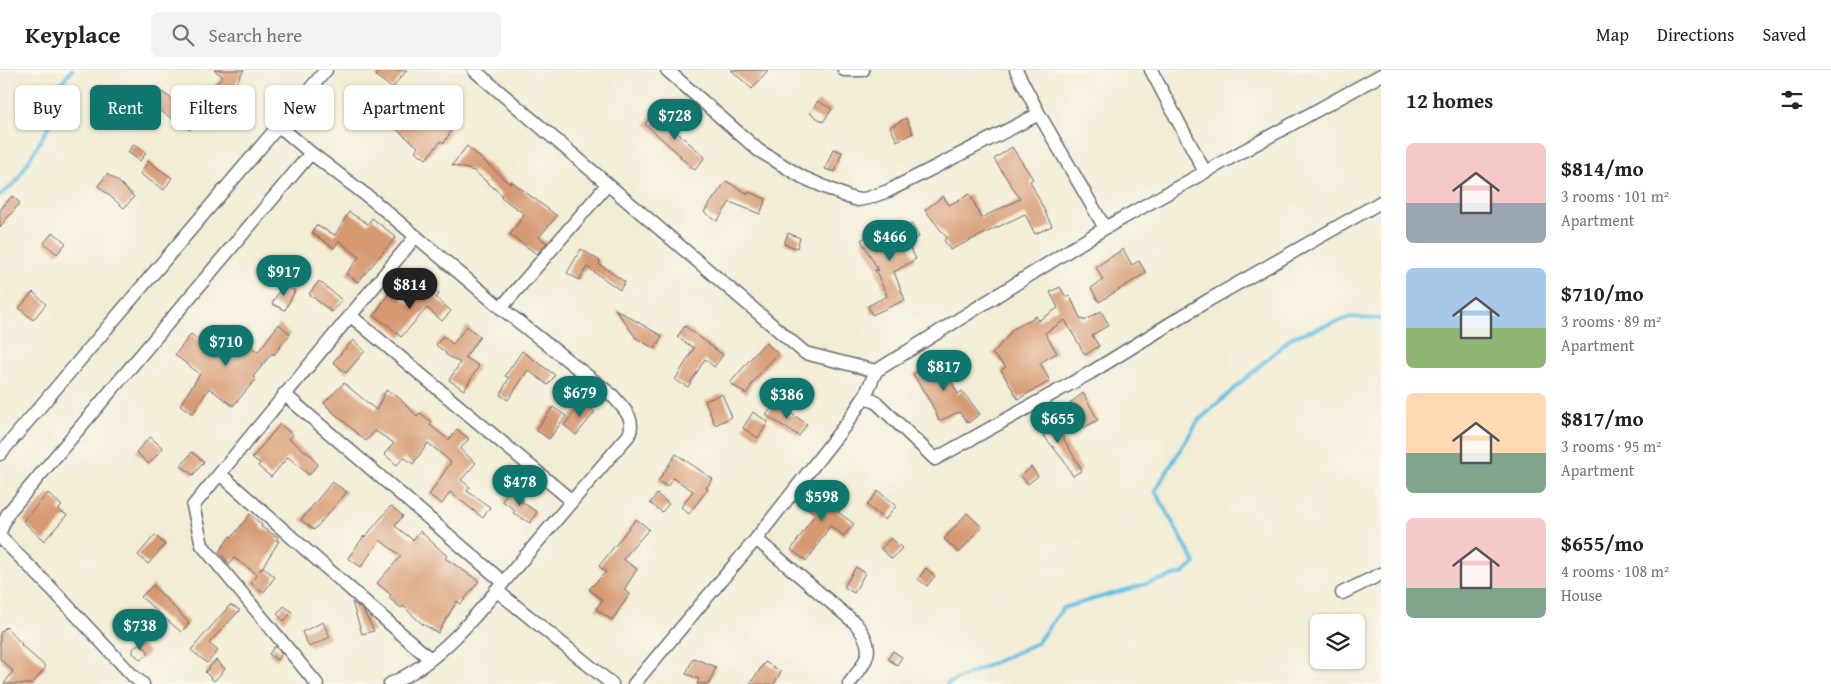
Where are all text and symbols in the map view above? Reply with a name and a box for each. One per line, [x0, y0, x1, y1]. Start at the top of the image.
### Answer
search box [151, 12, 501, 57]
text: Keyplace [25, 17, 121, 52]
icon: search [169, 21, 197, 49]
text: Search here [209, 21, 302, 49]
text: Map [1596, 21, 1629, 48]
text: Directions [1657, 21, 1734, 48]
text: Saved [1762, 21, 1806, 48]
chip: Buy [15, 85, 80, 130]
chip: Rent [90, 85, 161, 130]
chip: Filters [171, 85, 255, 130]
chip: New [265, 85, 334, 130]
chip: Apartment [344, 85, 463, 130]
text: 12 homes [1406, 85, 1493, 116]
icon: filters [1778, 86, 1806, 114]
pin: $728 [645, 98, 705, 141]
text: $728 [658, 103, 692, 127]
text: $814/mo [1561, 153, 1644, 184]
icon: home [1446, 163, 1506, 223]
text: 3 rooms · 101 m² [1561, 184, 1669, 208]
text: Apartment [1561, 208, 1634, 232]
pin: $466 [860, 220, 920, 262]
text: $466 [873, 224, 907, 248]
pin: $917 [254, 254, 314, 297]
text: $917 [267, 259, 301, 283]
pin: $814 [380, 268, 440, 310]
text: $814 [393, 272, 427, 296]
text: $710/mo [1561, 278, 1644, 309]
icon: home [1446, 288, 1506, 348]
text: 3 rooms · 89 m² [1561, 309, 1661, 333]
pin: $710 [196, 324, 256, 367]
text: $710 [209, 329, 243, 353]
text: Apartment [1561, 333, 1634, 357]
pin: $817 [914, 350, 974, 392]
text: $817 [927, 354, 961, 378]
pin: $679 [550, 376, 610, 418]
pin: $386 [757, 378, 817, 420]
text: $679 [563, 380, 597, 404]
text: $386 [770, 382, 804, 406]
pin: $655 [1028, 402, 1088, 444]
text: $817/mo [1561, 403, 1644, 434]
text: $655 [1041, 406, 1075, 430]
icon: home [1446, 413, 1506, 473]
text: 3 rooms · 95 m² [1561, 434, 1661, 458]
text: Apartment [1561, 458, 1634, 482]
pin: $478 [490, 464, 550, 507]
text: $478 [503, 469, 537, 493]
pin: $598 [792, 480, 852, 522]
text: $598 [805, 484, 839, 508]
text: $655/mo [1561, 528, 1644, 559]
icon: home [1446, 538, 1506, 598]
text: 4 rooms · 108 m² [1561, 559, 1669, 583]
text: House [1561, 583, 1602, 607]
pin: $738 [110, 608, 170, 651]
text: $738 [123, 613, 157, 637]
map controls [1310, 614, 1365, 669]
button: layers [1310, 614, 1365, 669]

